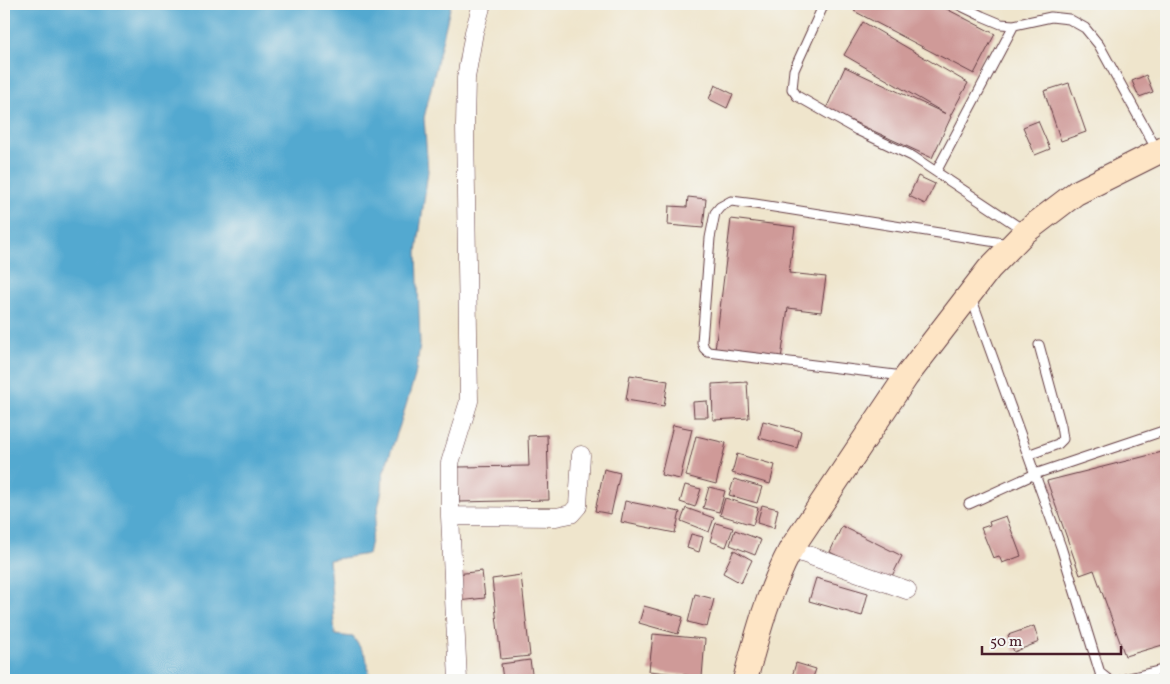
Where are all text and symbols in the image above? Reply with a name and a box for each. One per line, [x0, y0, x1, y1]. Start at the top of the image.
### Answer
scale bar [982, 624, 1121, 656]
text: 50 m [990, 632, 1022, 653]

